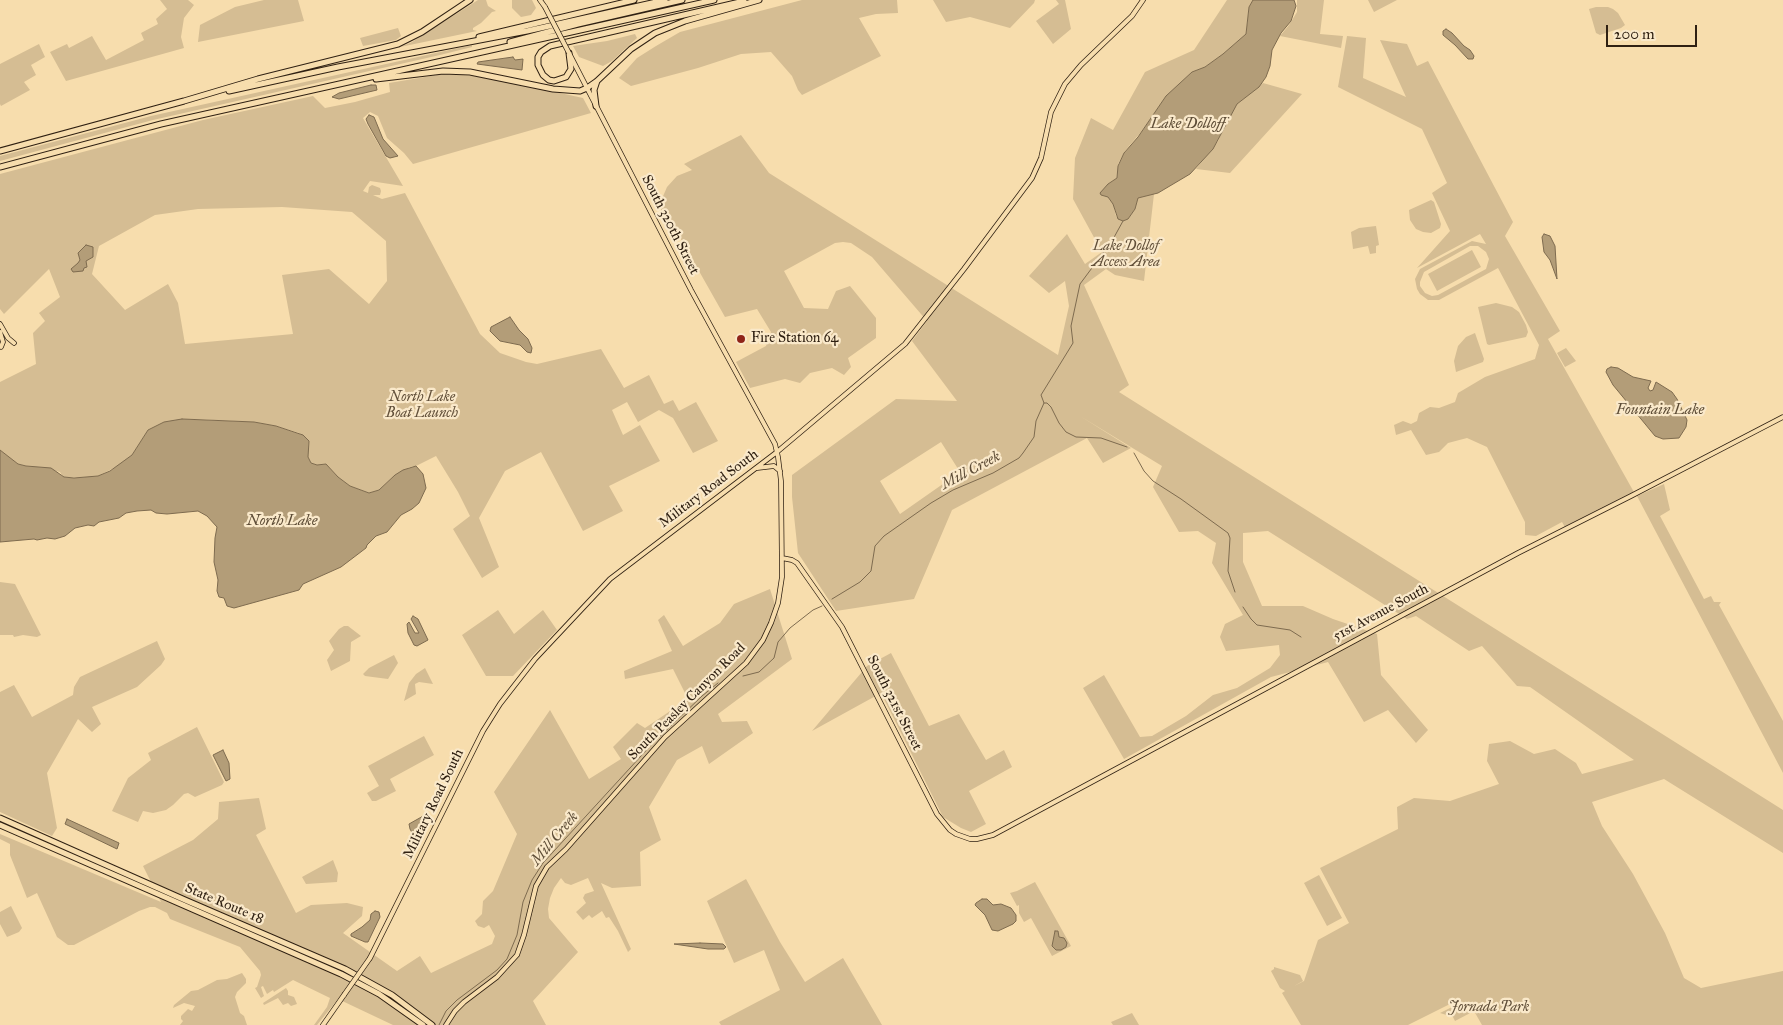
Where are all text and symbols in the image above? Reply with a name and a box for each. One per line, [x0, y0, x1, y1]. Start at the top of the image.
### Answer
scale bar [1608, 15, 1699, 47]
text: 200 m [1614, 25, 1655, 43]
water label: Lake Dolloff [1151, 115, 1225, 133]
street label: South 320th Street [638, 172, 702, 278]
park label: Lake Dollof Access Area [1092, 239, 1160, 272]
place label: Fire Station 64 [751, 331, 838, 347]
marker: Fire Station 64 [735, 333, 747, 345]
park label: North Lake Boat Launch [386, 390, 458, 422]
water label: Fountain Lake [1616, 401, 1704, 419]
street label: Military Road South [656, 446, 762, 532]
water label: Mill Creek [938, 448, 1004, 494]
water label: North Lake [247, 512, 317, 530]
street label: 51st Avenue South [1330, 581, 1432, 645]
street label: South Peasley Canyon Road [625, 640, 749, 764]
street label: South 321st Street [863, 653, 925, 753]
street label: Military Road South [400, 746, 468, 862]
water label: Mill Creek [527, 809, 583, 869]
street label: State Route 18 [182, 880, 266, 928]
park label: Jornada Park [1449, 1000, 1529, 1016]

